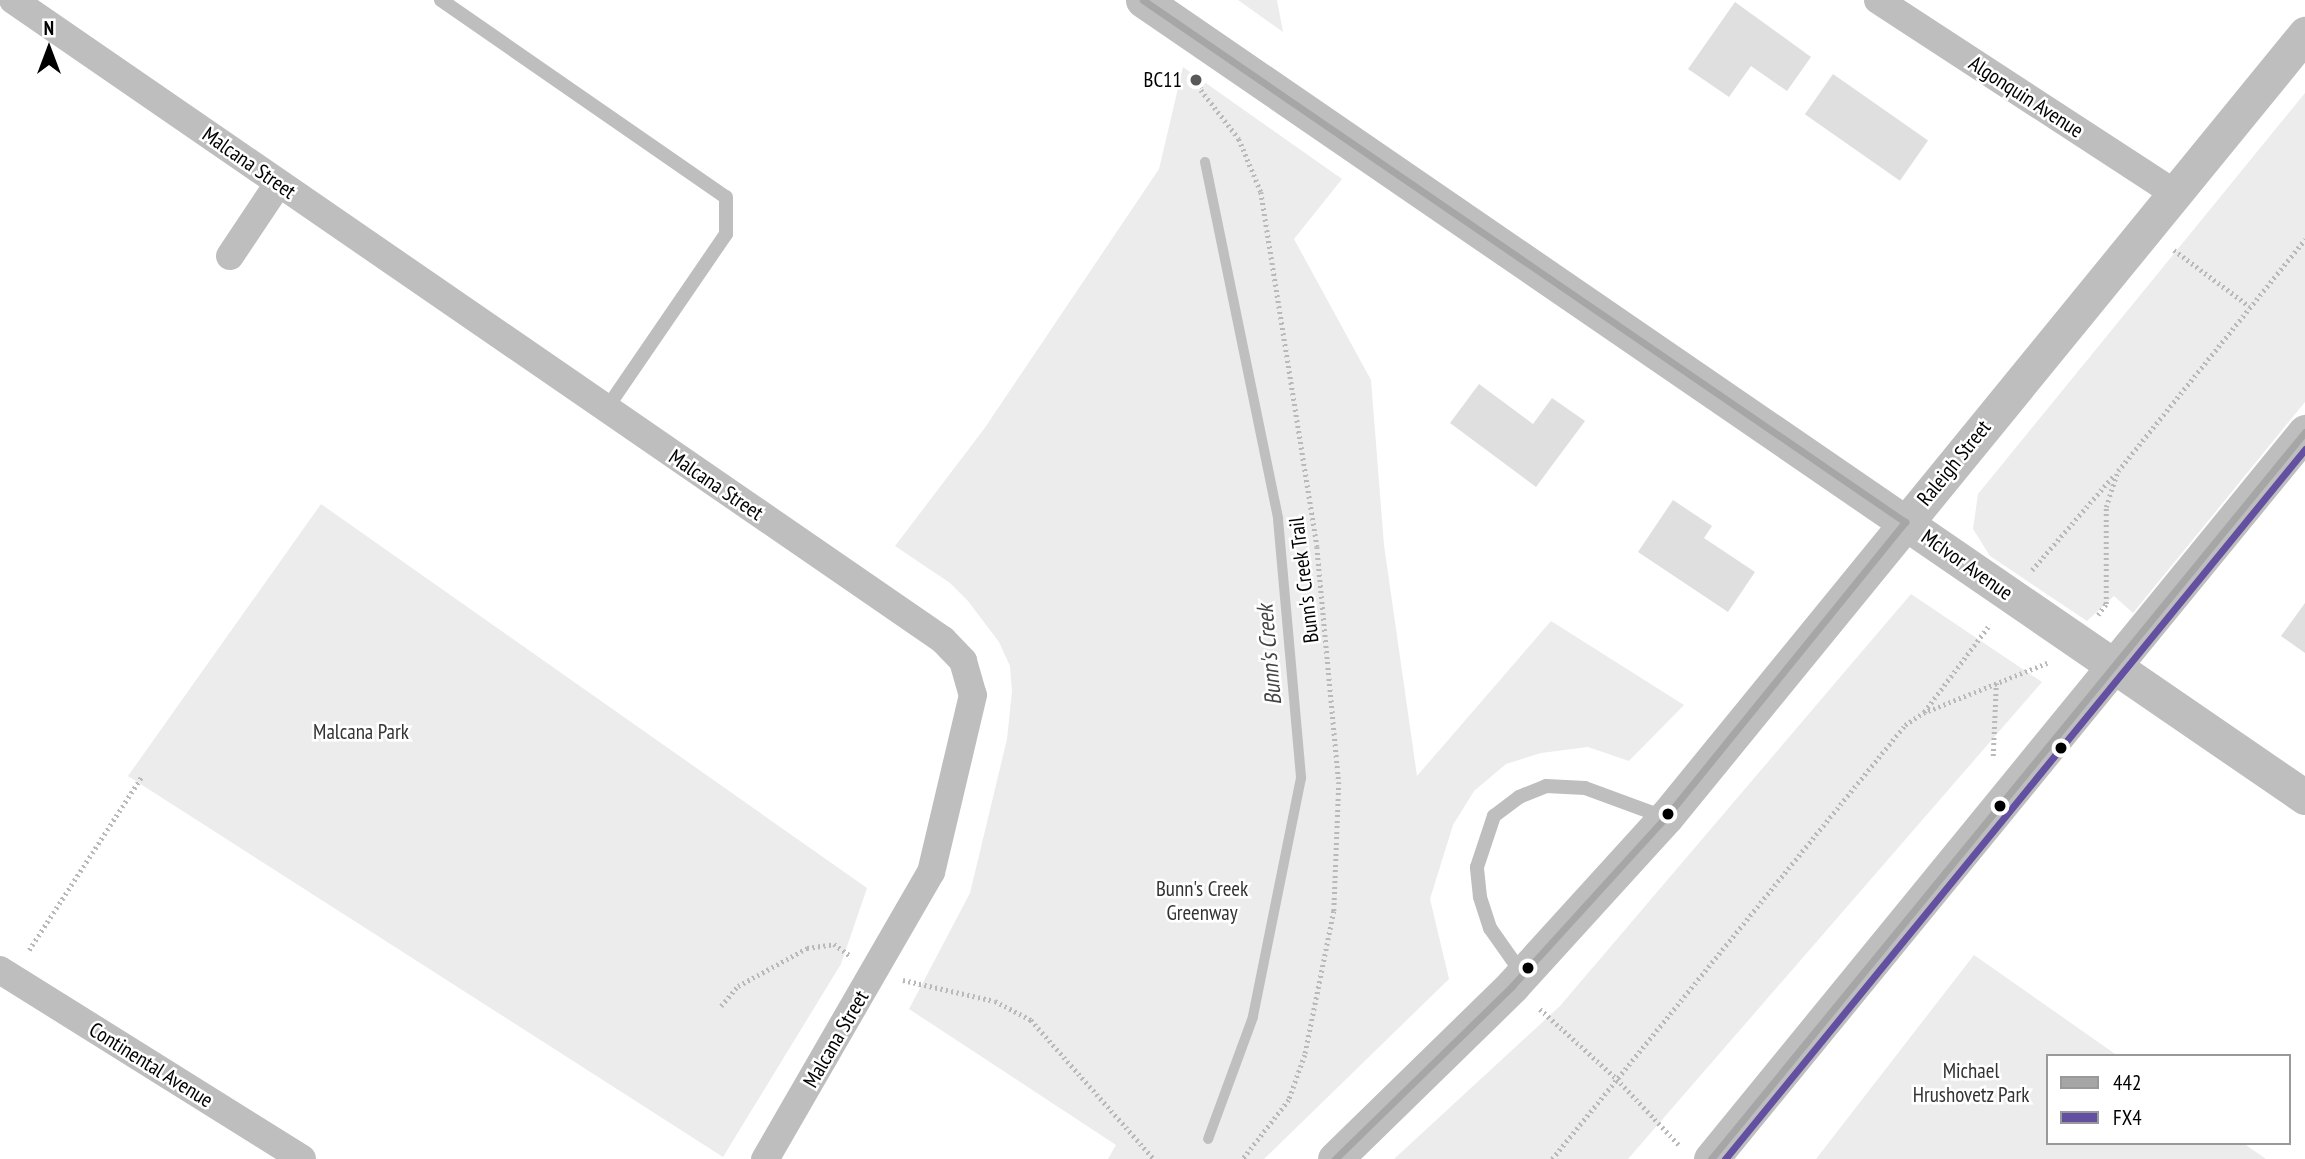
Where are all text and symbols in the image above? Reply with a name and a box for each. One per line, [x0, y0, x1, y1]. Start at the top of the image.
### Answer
north arrow [14, 14, 84, 84]
text: N [44, 16, 54, 40]
street label: Algonquin Avenue [1964, 51, 2088, 143]
place label: BC11 [1144, 67, 1182, 93]
marker: BC11 [1188, 72, 1204, 88]
street label: Malcana Street [198, 122, 300, 204]
street label: Raleigh Street [1912, 415, 1996, 511]
street label: Malcana Street [664, 444, 768, 526]
street label: Bunn's Creek Trail [1284, 515, 1324, 645]
street label: McIvor Avenue [1916, 524, 2018, 606]
water label: Bunn's Creek [1251, 604, 1287, 706]
park label: Malcana Park [313, 719, 409, 745]
unlabelled marker [2054, 741, 2068, 755]
unlabelled marker [1993, 799, 2007, 813]
unlabelled marker [1661, 807, 1675, 821]
park label: Bunn's Creek Greenway [1156, 876, 1248, 926]
unlabelled marker [1521, 961, 1535, 975]
street label: Malcana Street [798, 986, 874, 1092]
street label: Continental Avenue [84, 1017, 218, 1113]
legend [2046, 1054, 2291, 1145]
park label: Michael Hrushovetz Park [1912, 1058, 2030, 1108]
text: 442 [2113, 1069, 2141, 1096]
text: FX4 [2113, 1104, 2142, 1131]

